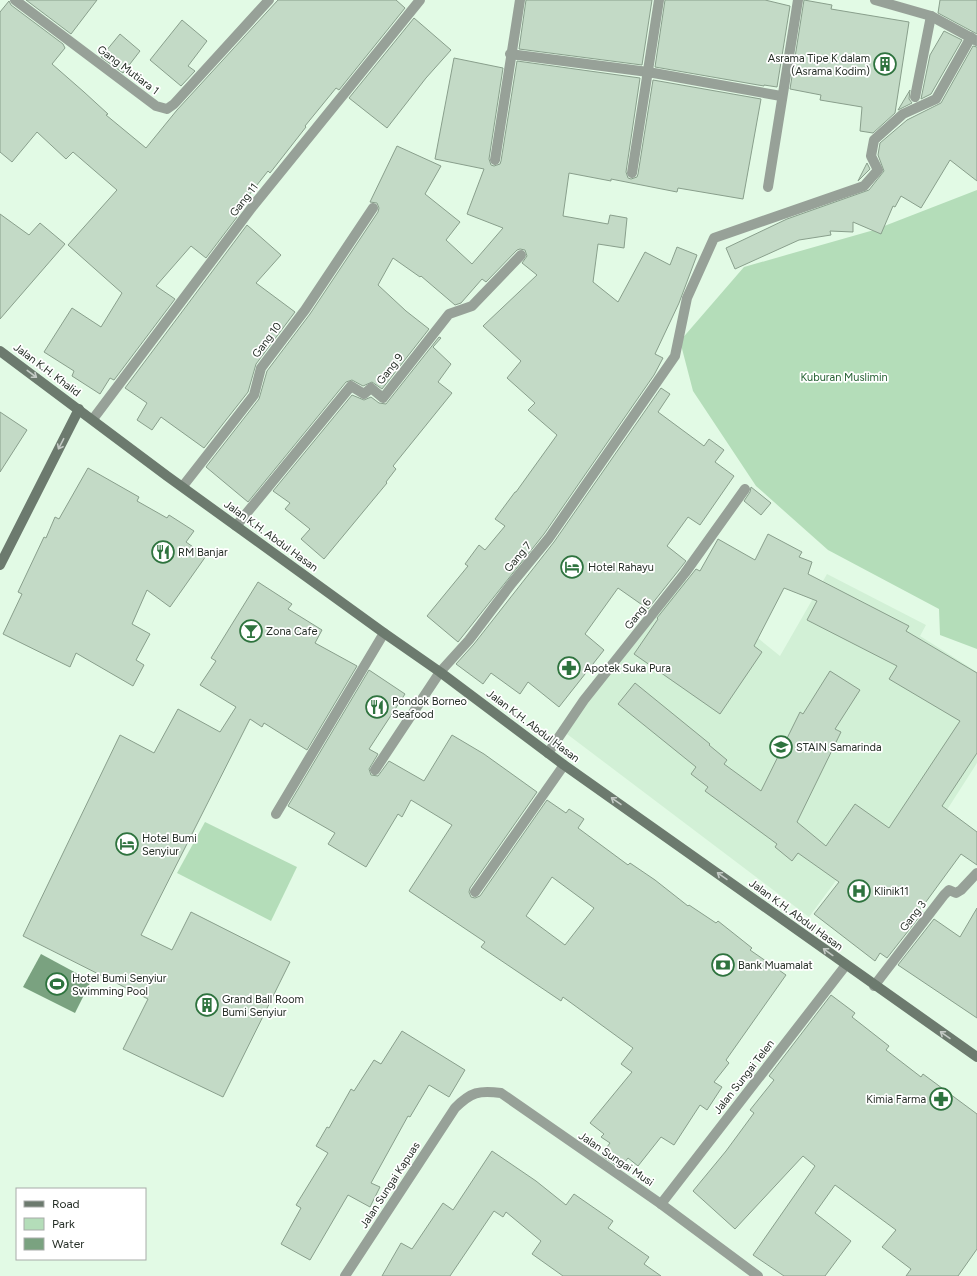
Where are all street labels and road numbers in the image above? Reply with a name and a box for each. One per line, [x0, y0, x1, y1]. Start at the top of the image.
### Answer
street label: Gang Mutiara 1 [95, 43, 161, 97]
street label: Gang 11 [227, 181, 261, 219]
street label: Gang 10 [250, 320, 284, 360]
street label: Jalan K.H. Khalid [11, 341, 83, 399]
street label: Gang 9 [374, 351, 406, 387]
street label: Jalan K.H. Abdul Hasan [222, 498, 320, 574]
street label: Gang 7 [502, 539, 534, 575]
street label: Gang 6 [622, 596, 654, 632]
street label: Jalan K.H. Abdul Hasan [484, 687, 582, 765]
street label: Jalan K.H. Abdul Hasan [747, 877, 845, 953]
street label: Gang 3 [897, 898, 929, 934]
street label: Jalan Sungai Telen [711, 1037, 777, 1117]
street label: Jalan Sungai Musi [576, 1129, 656, 1189]
street label: Jalan Sungai Kapuas [357, 1139, 423, 1231]

